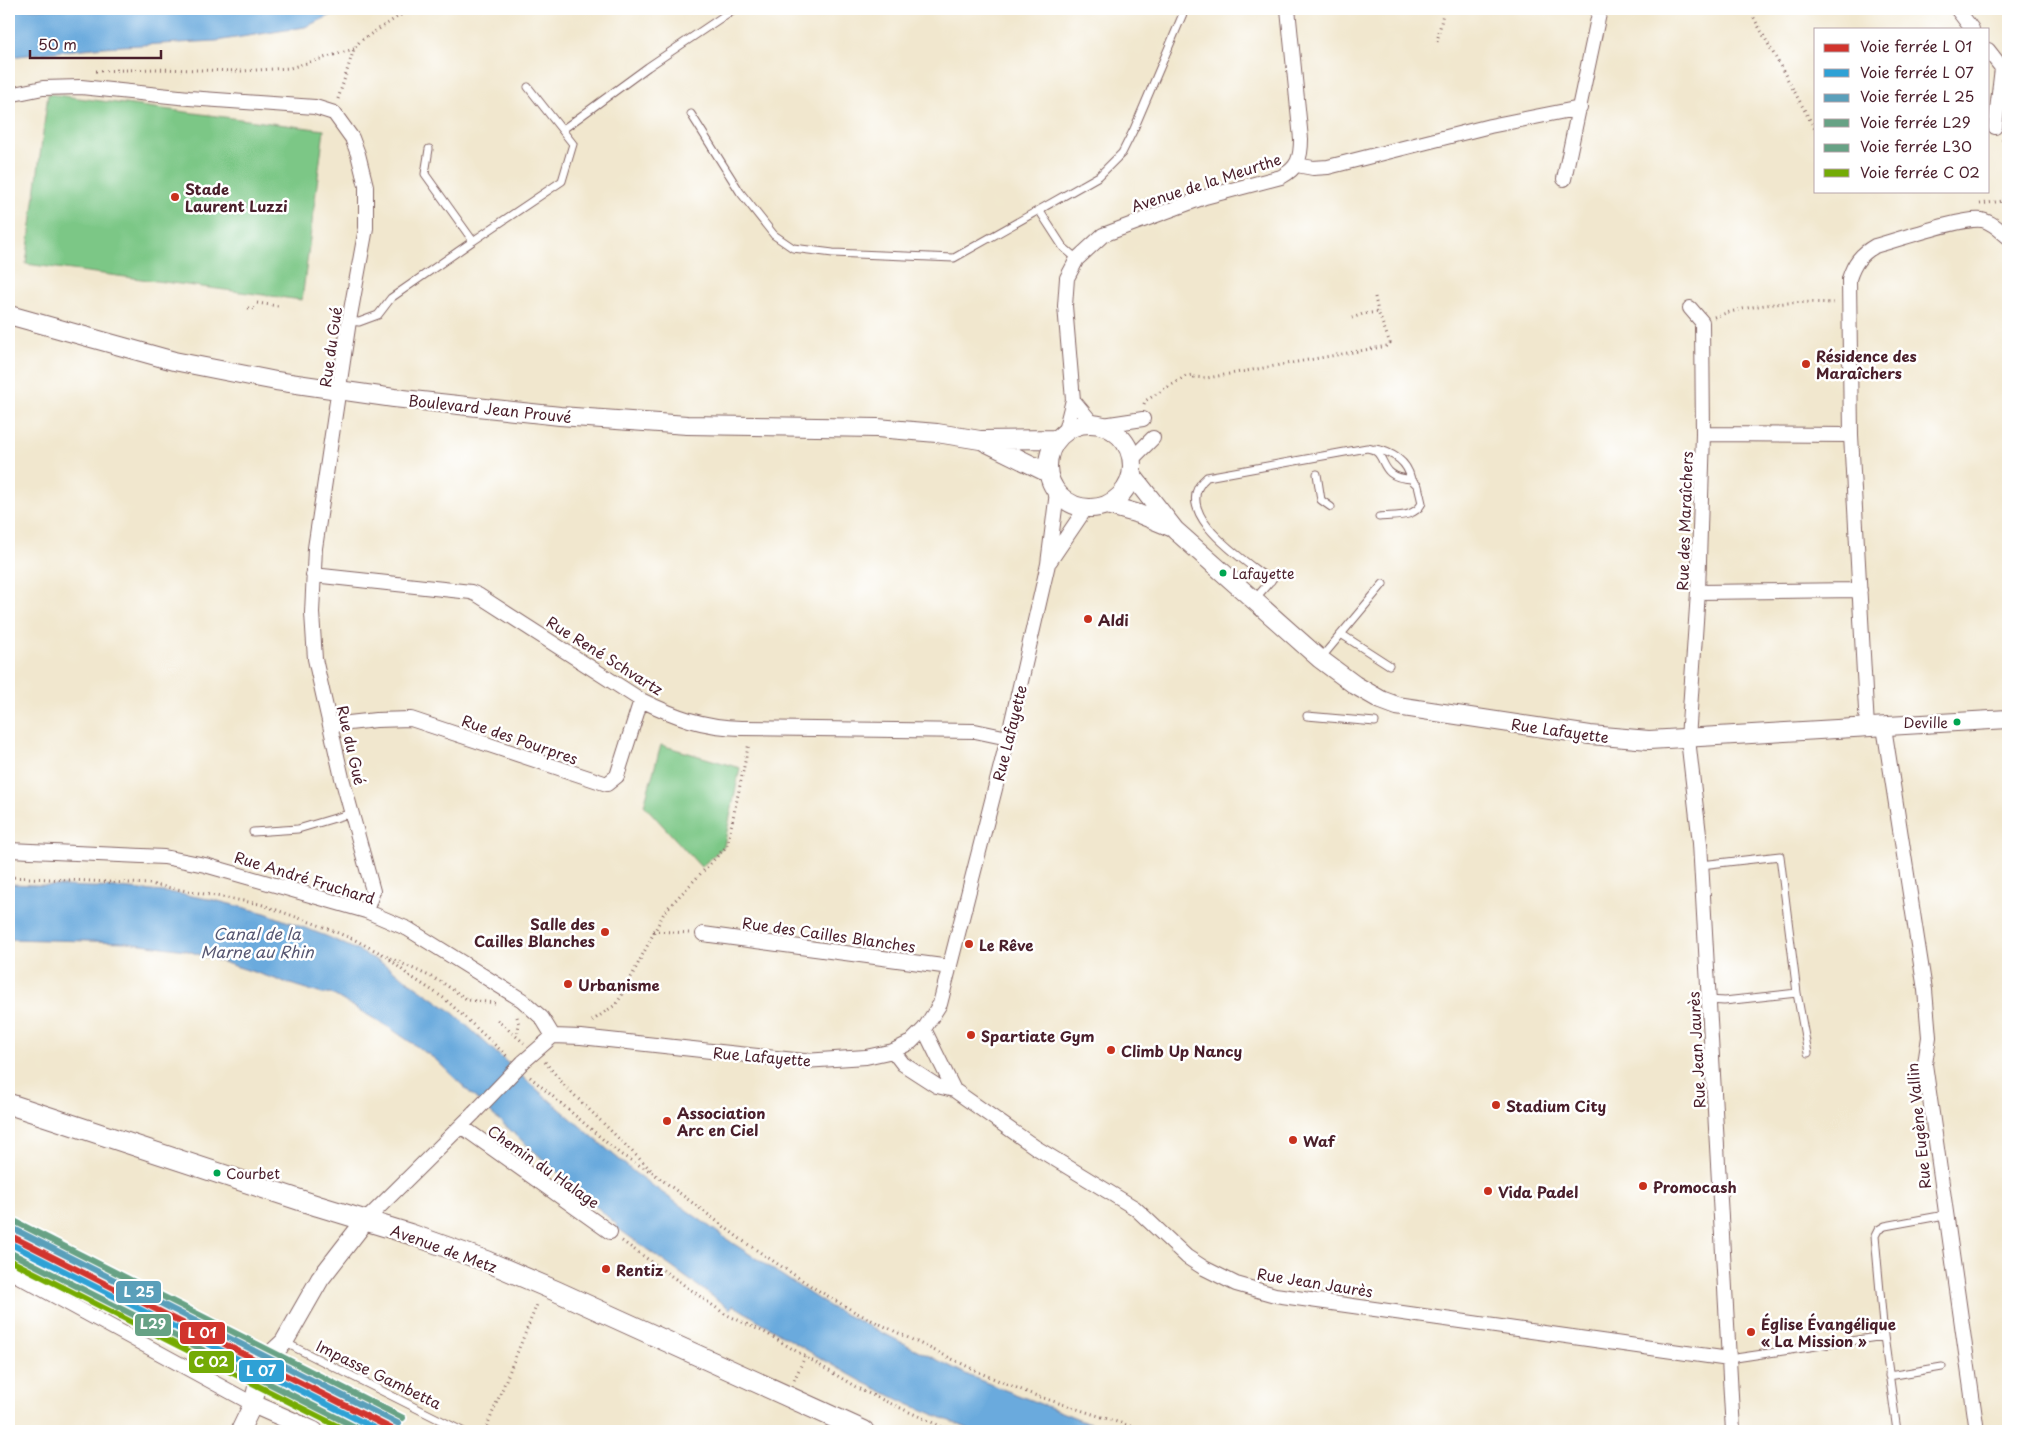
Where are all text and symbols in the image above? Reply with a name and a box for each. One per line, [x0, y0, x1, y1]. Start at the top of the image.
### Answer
scale bar [30, 28, 161, 60]
legend [1814, 28, 1990, 192]
text: 50 m [38, 32, 77, 55]
text: Voie ferrée L 01 [1860, 34, 1972, 57]
text: Voie ferrée L 07 [1860, 60, 1974, 83]
text: Voie ferrée L 25 [1860, 84, 1974, 107]
text: Voie ferrée L29 [1860, 110, 1971, 133]
text: Voie ferrée L30 [1860, 134, 1972, 157]
street label: Avenue de la Meurthe [1128, 147, 1284, 217]
text: Voie ferrée C 02 [1860, 160, 1980, 183]
place label: Stade Laurent Luzzi [185, 177, 288, 217]
marker: Stade Laurent Luzzi [169, 191, 181, 203]
street label: Rue du Gué [313, 305, 347, 389]
place label: Résidence des Maraîchers [1816, 344, 1917, 384]
marker: Résidence des Maraîchers [1800, 358, 1812, 370]
street label: Boulevard Jean Prouvé [407, 388, 573, 428]
street label: Rue des Maraîchers [1670, 451, 1698, 591]
place label: Lafayette [1232, 563, 1294, 584]
marker: Lafayette [1218, 568, 1228, 578]
place label: Aldi [1098, 608, 1129, 631]
street label: Rue René Schvartz [542, 610, 668, 700]
marker: Aldi [1082, 613, 1094, 625]
street label: Rue Lafayette [986, 682, 1032, 784]
street label: Rue du Gué [332, 703, 372, 787]
street label: Rue des Pourpres [459, 708, 581, 770]
street label: Rue Lafayette [1510, 712, 1610, 748]
place label: Deville [1904, 712, 1948, 733]
marker: Deville [1952, 717, 1962, 727]
street label: Rue André Fruchard [232, 845, 378, 909]
street label: Rue des Cailles Blanches [741, 910, 917, 958]
place label: Salle des Cailles Blanches [474, 912, 595, 952]
water label: Canal de la Marne au Rhin [200, 921, 315, 963]
marker: Salle des Cailles Blanches [599, 926, 611, 938]
place label: Le Rêve [979, 933, 1034, 956]
marker: Le Rêve [963, 938, 975, 950]
place label: Urbanisme [578, 973, 660, 996]
marker: Urbanisme [562, 978, 574, 990]
street label: Rue Jean Jaurès [1681, 991, 1711, 1109]
place label: Spartiate Gym [981, 1024, 1095, 1047]
marker: Spartiate Gym [965, 1029, 977, 1041]
place label: Climb Up Nancy [1121, 1039, 1243, 1062]
street label: Rue Lafayette [712, 1040, 812, 1072]
marker: Climb Up Nancy [1105, 1044, 1117, 1056]
street label: Rue Eugène Vallin [1900, 1062, 1936, 1190]
place label: Stadium City [1506, 1094, 1606, 1117]
marker: Stadium City [1490, 1099, 1502, 1111]
place label: Association Arc en Ciel [676, 1101, 765, 1141]
marker: Association Arc en Ciel [661, 1115, 673, 1127]
street label: Chemin du Halage [483, 1119, 605, 1213]
place label: Waf [1303, 1129, 1336, 1152]
marker: Waf [1287, 1134, 1299, 1146]
place label: Courbet [226, 1163, 280, 1184]
marker: Courbet [212, 1168, 222, 1178]
place label: Promocash [1653, 1175, 1737, 1198]
place label: Vida Padel [1498, 1180, 1578, 1203]
marker: Promocash [1637, 1180, 1649, 1192]
marker: Vida Padel [1482, 1185, 1494, 1197]
street label: Avenue de Metz [388, 1218, 500, 1278]
place label: Rentiz [616, 1258, 664, 1281]
street label: Rue Jean Jaurès [1255, 1261, 1375, 1303]
marker: Rentiz [600, 1263, 612, 1275]
line badge: L 25 [115, 1280, 162, 1304]
text: L 25 [124, 1281, 154, 1302]
place label: Église Évangélique « La Mission » [1761, 1312, 1896, 1352]
line badge: L29 [134, 1313, 172, 1337]
text: L29 [140, 1313, 166, 1334]
line badge: L 01 [179, 1321, 226, 1345]
text: L 01 [188, 1322, 217, 1343]
marker: Église Évangélique « La Mission » [1745, 1326, 1757, 1338]
street label: Impasse Gambetta [313, 1334, 446, 1415]
line badge: C 02 [188, 1350, 235, 1374]
text: C 02 [194, 1351, 228, 1372]
line badge: L 07 [238, 1359, 285, 1383]
text: L 07 [246, 1360, 277, 1381]

